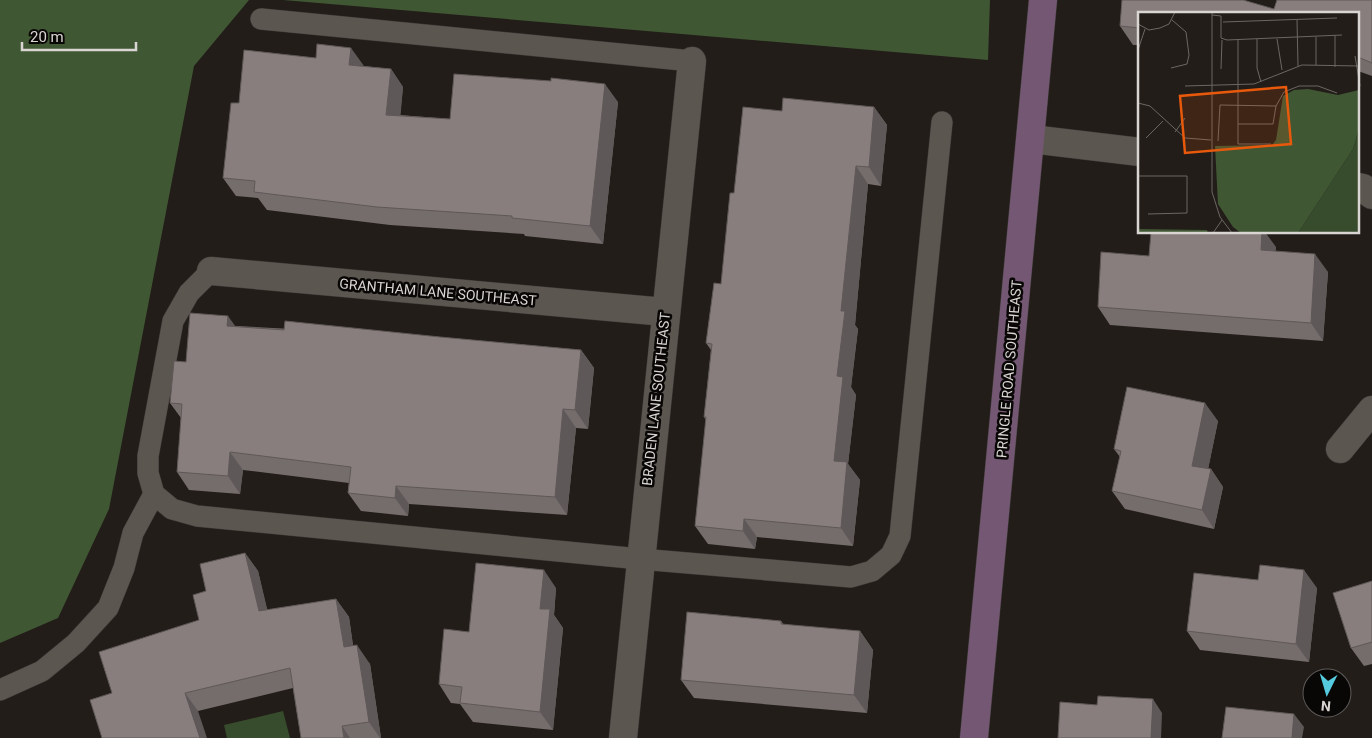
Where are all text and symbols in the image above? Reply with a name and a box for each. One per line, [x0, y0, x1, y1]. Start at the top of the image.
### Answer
inset map [1138, 12, 1360, 234]
scale bar [22, 20, 136, 52]
text: 20 m [30, 28, 64, 46]
street label: GRANTHAM LANE SOUTHEAST [339, 275, 538, 309]
street label: PRINGLE ROAD SOUTHEAST [993, 279, 1025, 459]
street label: BRADEN LANE SOUTHEAST [639, 311, 673, 487]
north arrow [1302, 668, 1352, 718]
text: N [1320, 698, 1331, 714]

